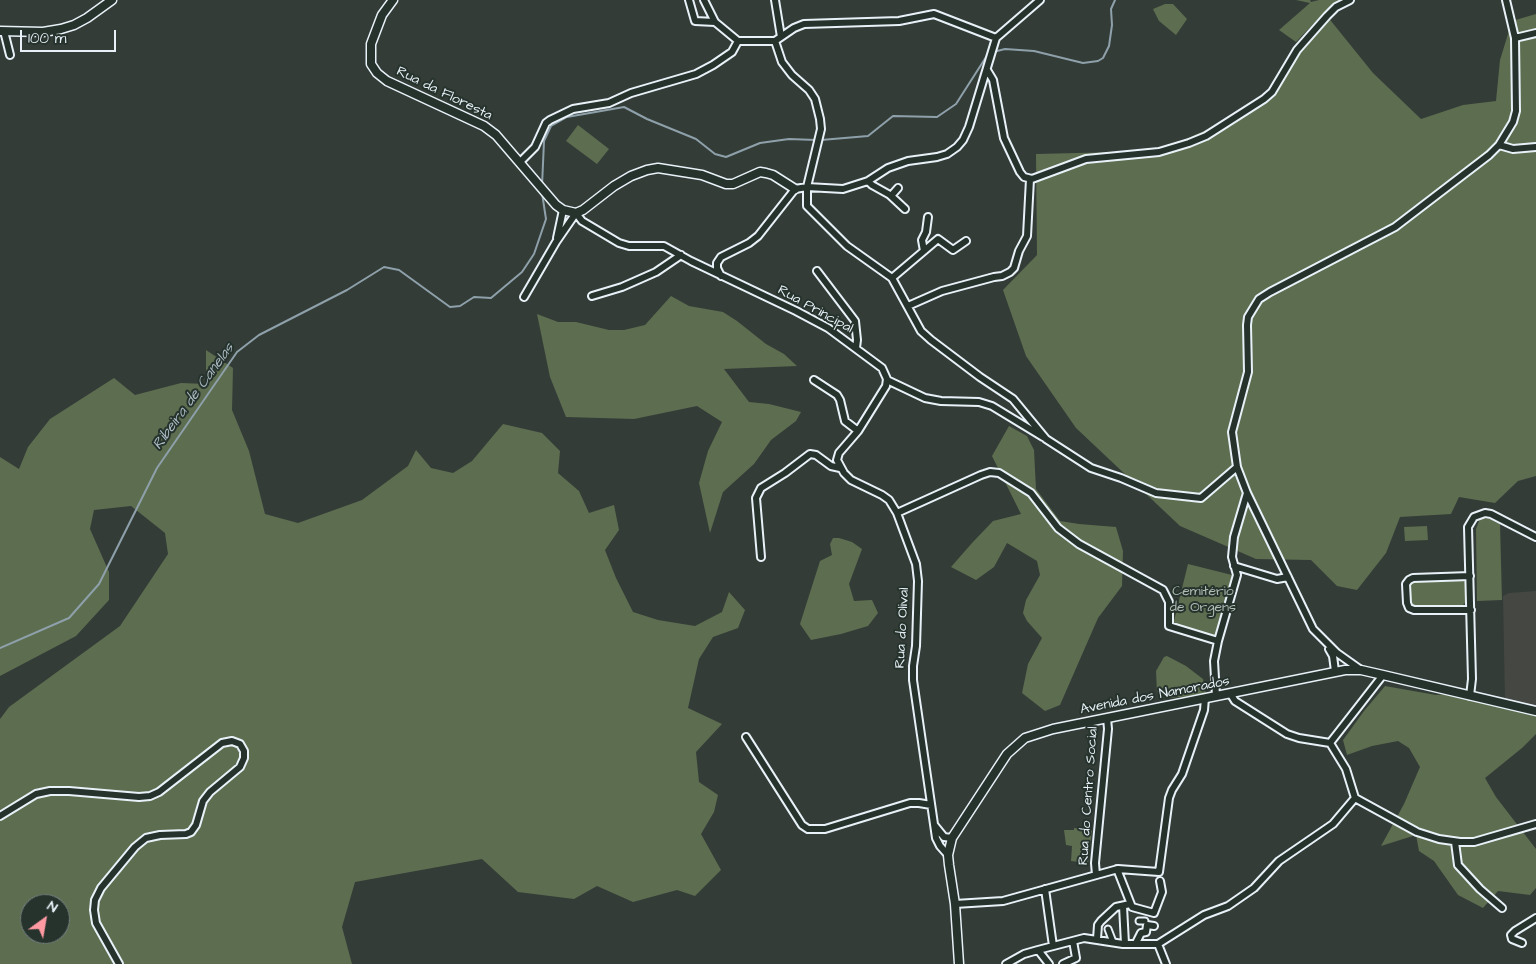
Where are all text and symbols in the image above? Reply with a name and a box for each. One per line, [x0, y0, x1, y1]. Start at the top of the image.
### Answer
scale bar [22, 20, 119, 52]
text: 100 m [28, 28, 67, 49]
street label: Rua da Floresta [393, 64, 495, 124]
street label: Rua Principal [774, 282, 856, 338]
water label: Ribeira de Canelas [149, 340, 239, 454]
park label: Cemitério de Orgens [1170, 584, 1236, 616]
street label: Rua do Olival [892, 587, 914, 669]
street label: Avenida dos Namorados [1079, 673, 1231, 719]
street label: Rua do Centro Social [1076, 726, 1102, 866]
north arrow [20, 894, 70, 944]
text: N [43, 896, 61, 918]

